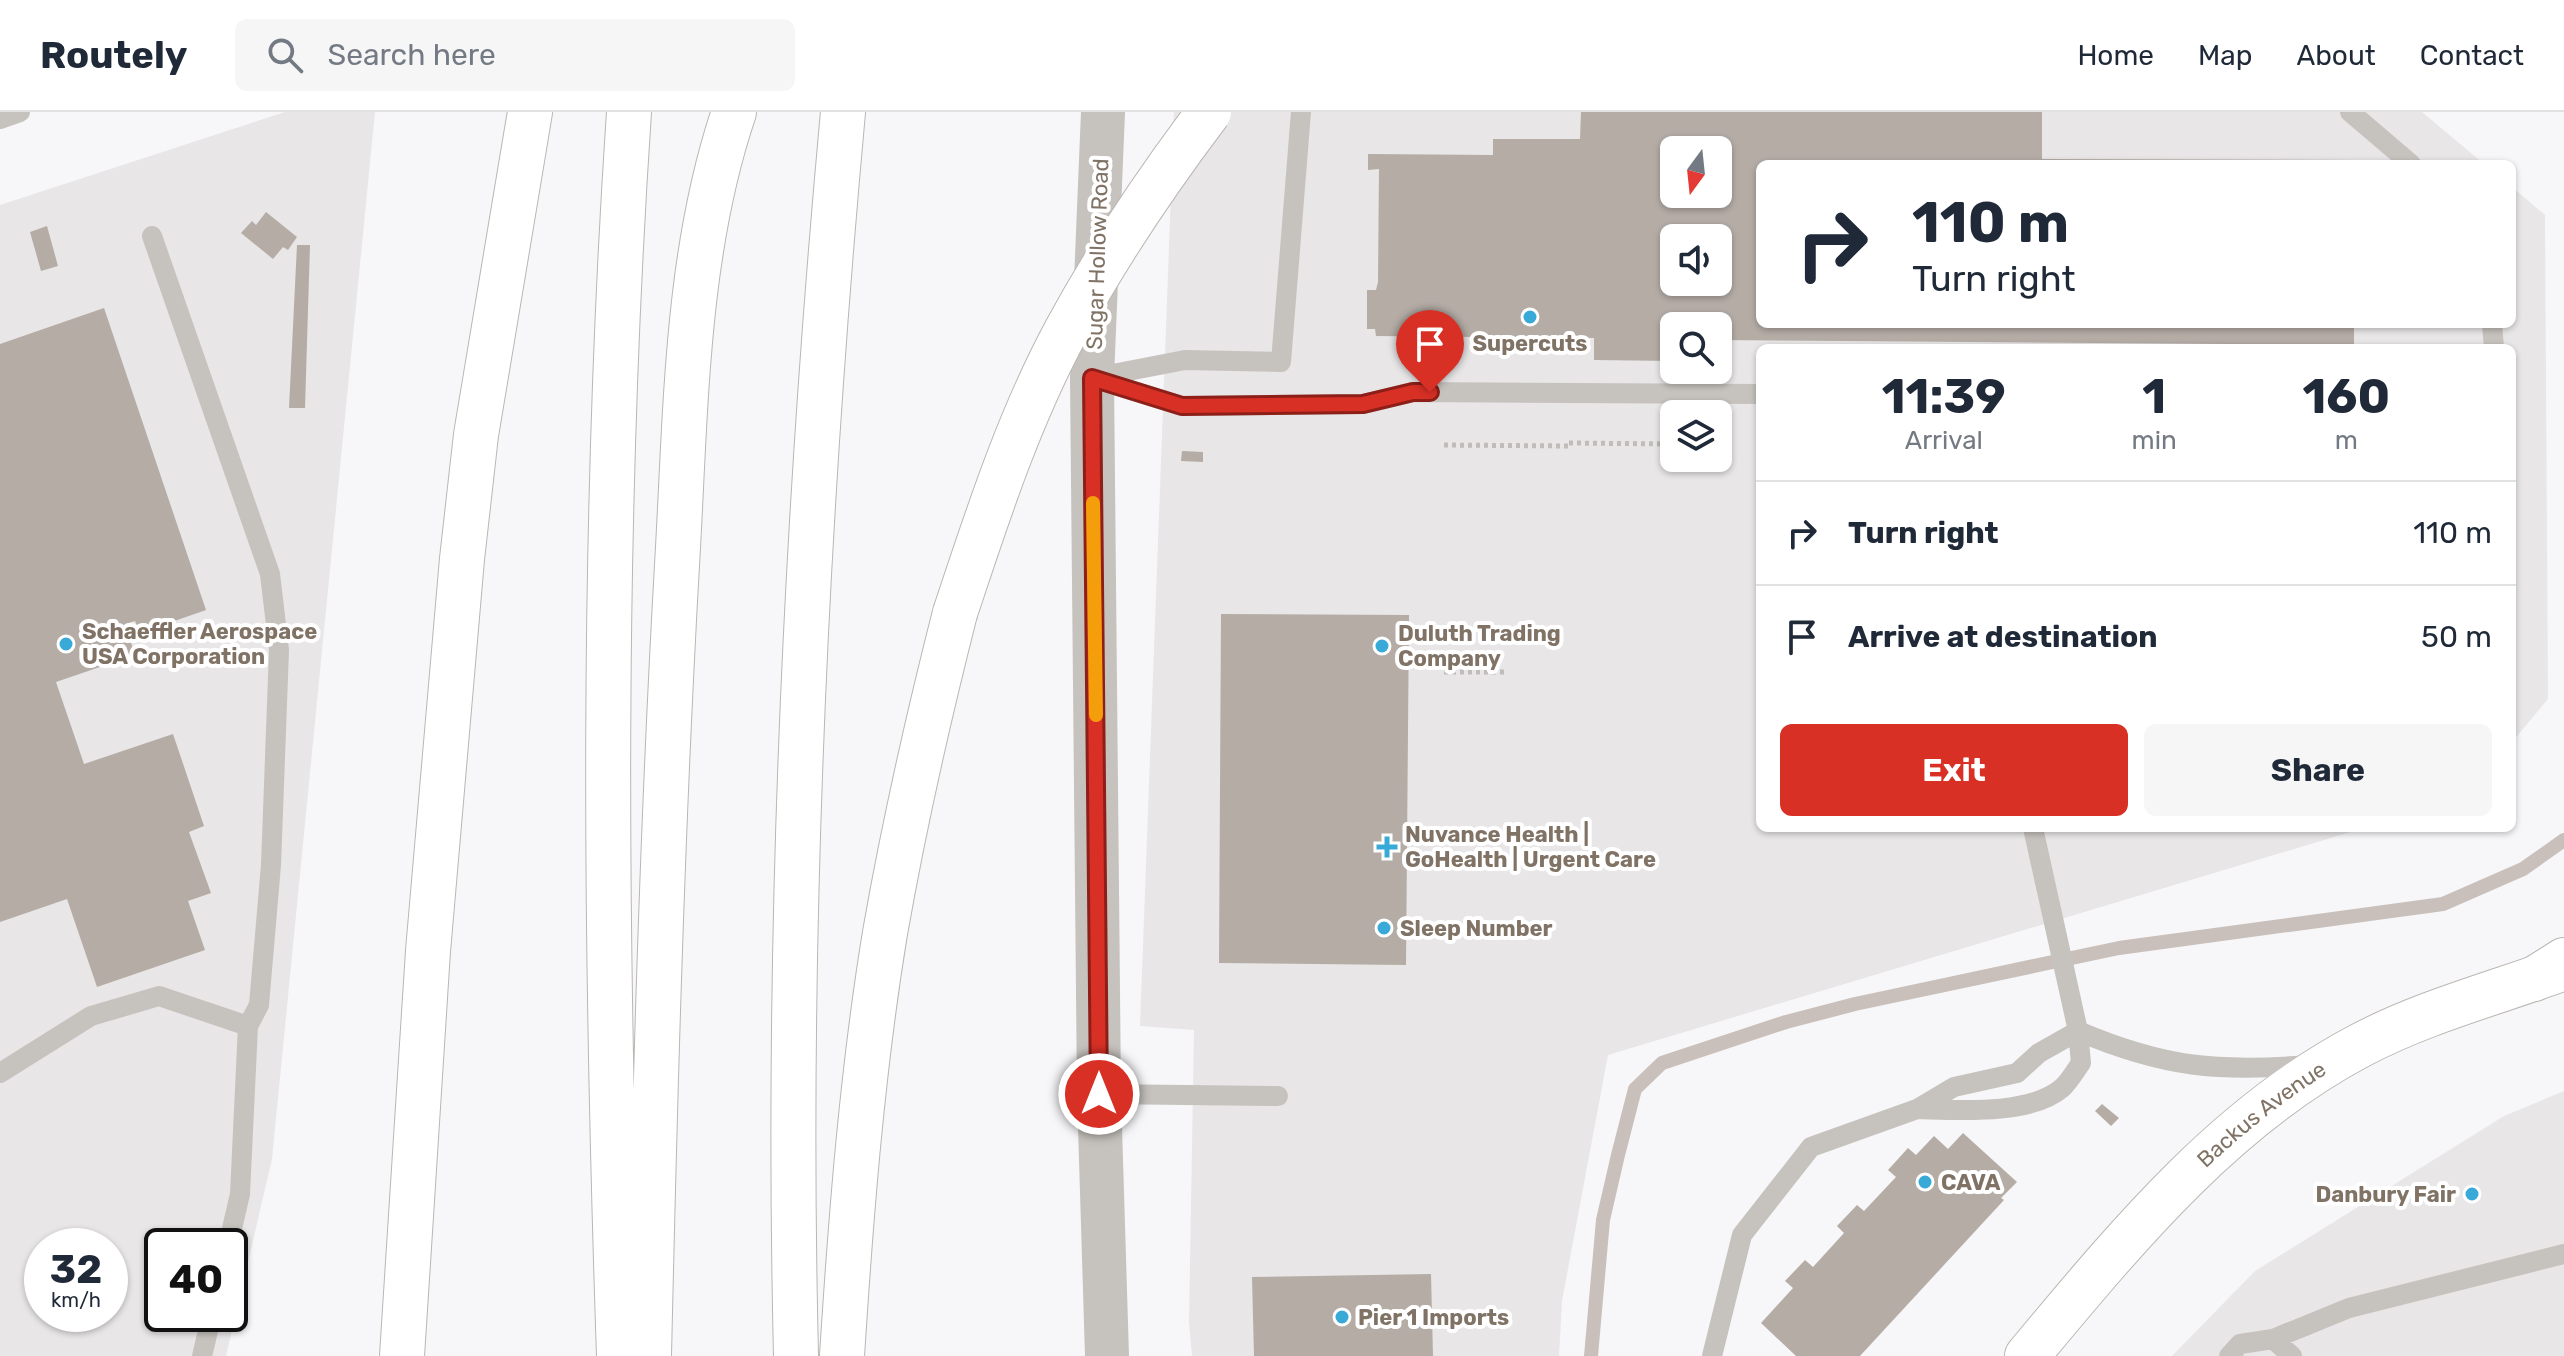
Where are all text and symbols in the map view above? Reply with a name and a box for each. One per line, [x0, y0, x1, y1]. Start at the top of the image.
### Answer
search box [235, 19, 795, 91]
text: Routely [40, 32, 187, 78]
icon: search [263, 33, 307, 77]
text: Search here [327, 37, 496, 73]
text: Home [2077, 39, 2154, 72]
text: Map [2198, 39, 2252, 72]
text: About [2296, 39, 2376, 72]
text: Contact [2420, 39, 2524, 72]
north arrow [1660, 136, 1732, 208]
map controls [1660, 136, 1732, 472]
street label: Sugar Hollow Road [1081, 158, 1114, 350]
text: 110 m [1912, 190, 2069, 256]
icon: right [1780, 192, 1884, 296]
button: sound [1660, 224, 1732, 296]
text: Turn right [1912, 257, 2076, 300]
marker: Supercuts [1521, 308, 1539, 326]
pin [1396, 310, 1464, 392]
button: search [1660, 312, 1732, 384]
icon: arrive [1408, 322, 1452, 366]
place label: Supercuts [1472, 330, 1588, 357]
text: 11:39 [1882, 368, 2006, 425]
text: 1 [2142, 368, 2166, 425]
text: 160 [2303, 368, 2390, 425]
button: layers [1660, 400, 1732, 472]
text: Arrival [1905, 425, 1983, 456]
text: min [2132, 425, 2177, 456]
text: m [2335, 425, 2358, 456]
icon: right [1780, 511, 1824, 555]
text: Turn right [1848, 515, 1999, 551]
text: 110 m [2413, 515, 2492, 551]
icon: arrive [1780, 615, 1824, 659]
place label: Schaeffler Aerospace USA Corporation [82, 618, 317, 670]
text: Arrive at destination [1848, 619, 2158, 655]
text: 50 m [2421, 619, 2492, 655]
place label: Duluth Trading Company [1398, 620, 1561, 672]
marker: Schaeffler Aerospace USA Corporation [57, 635, 75, 653]
marker: Duluth Trading Company [1373, 637, 1391, 655]
button: Exit [1780, 724, 2128, 816]
button: Share [2144, 724, 2492, 816]
place label: Nuvance Health | GoHealth | Urgent Care [1405, 820, 1656, 873]
marker: Nuvance Health | GoHealth | Urgent Care [1376, 836, 1398, 858]
place label: Sleep Number [1400, 915, 1553, 942]
marker: Sleep Number [1375, 919, 1393, 937]
position arrow [1057, 1052, 1141, 1136]
street label: Backus Avenue [2192, 1055, 2331, 1173]
place label: CAVA [1941, 1169, 2001, 1196]
marker: CAVA [1916, 1173, 1934, 1191]
place label: Danbury Fair [2315, 1181, 2456, 1208]
marker: Danbury Fair [2463, 1185, 2481, 1203]
speed limit sign: 40 [144, 1228, 248, 1332]
text: 32 [50, 1246, 102, 1293]
text: km/h [51, 1288, 101, 1312]
place label: Pier 1 Imports [1358, 1304, 1509, 1331]
marker: Pier 1 Imports [1333, 1308, 1351, 1326]

